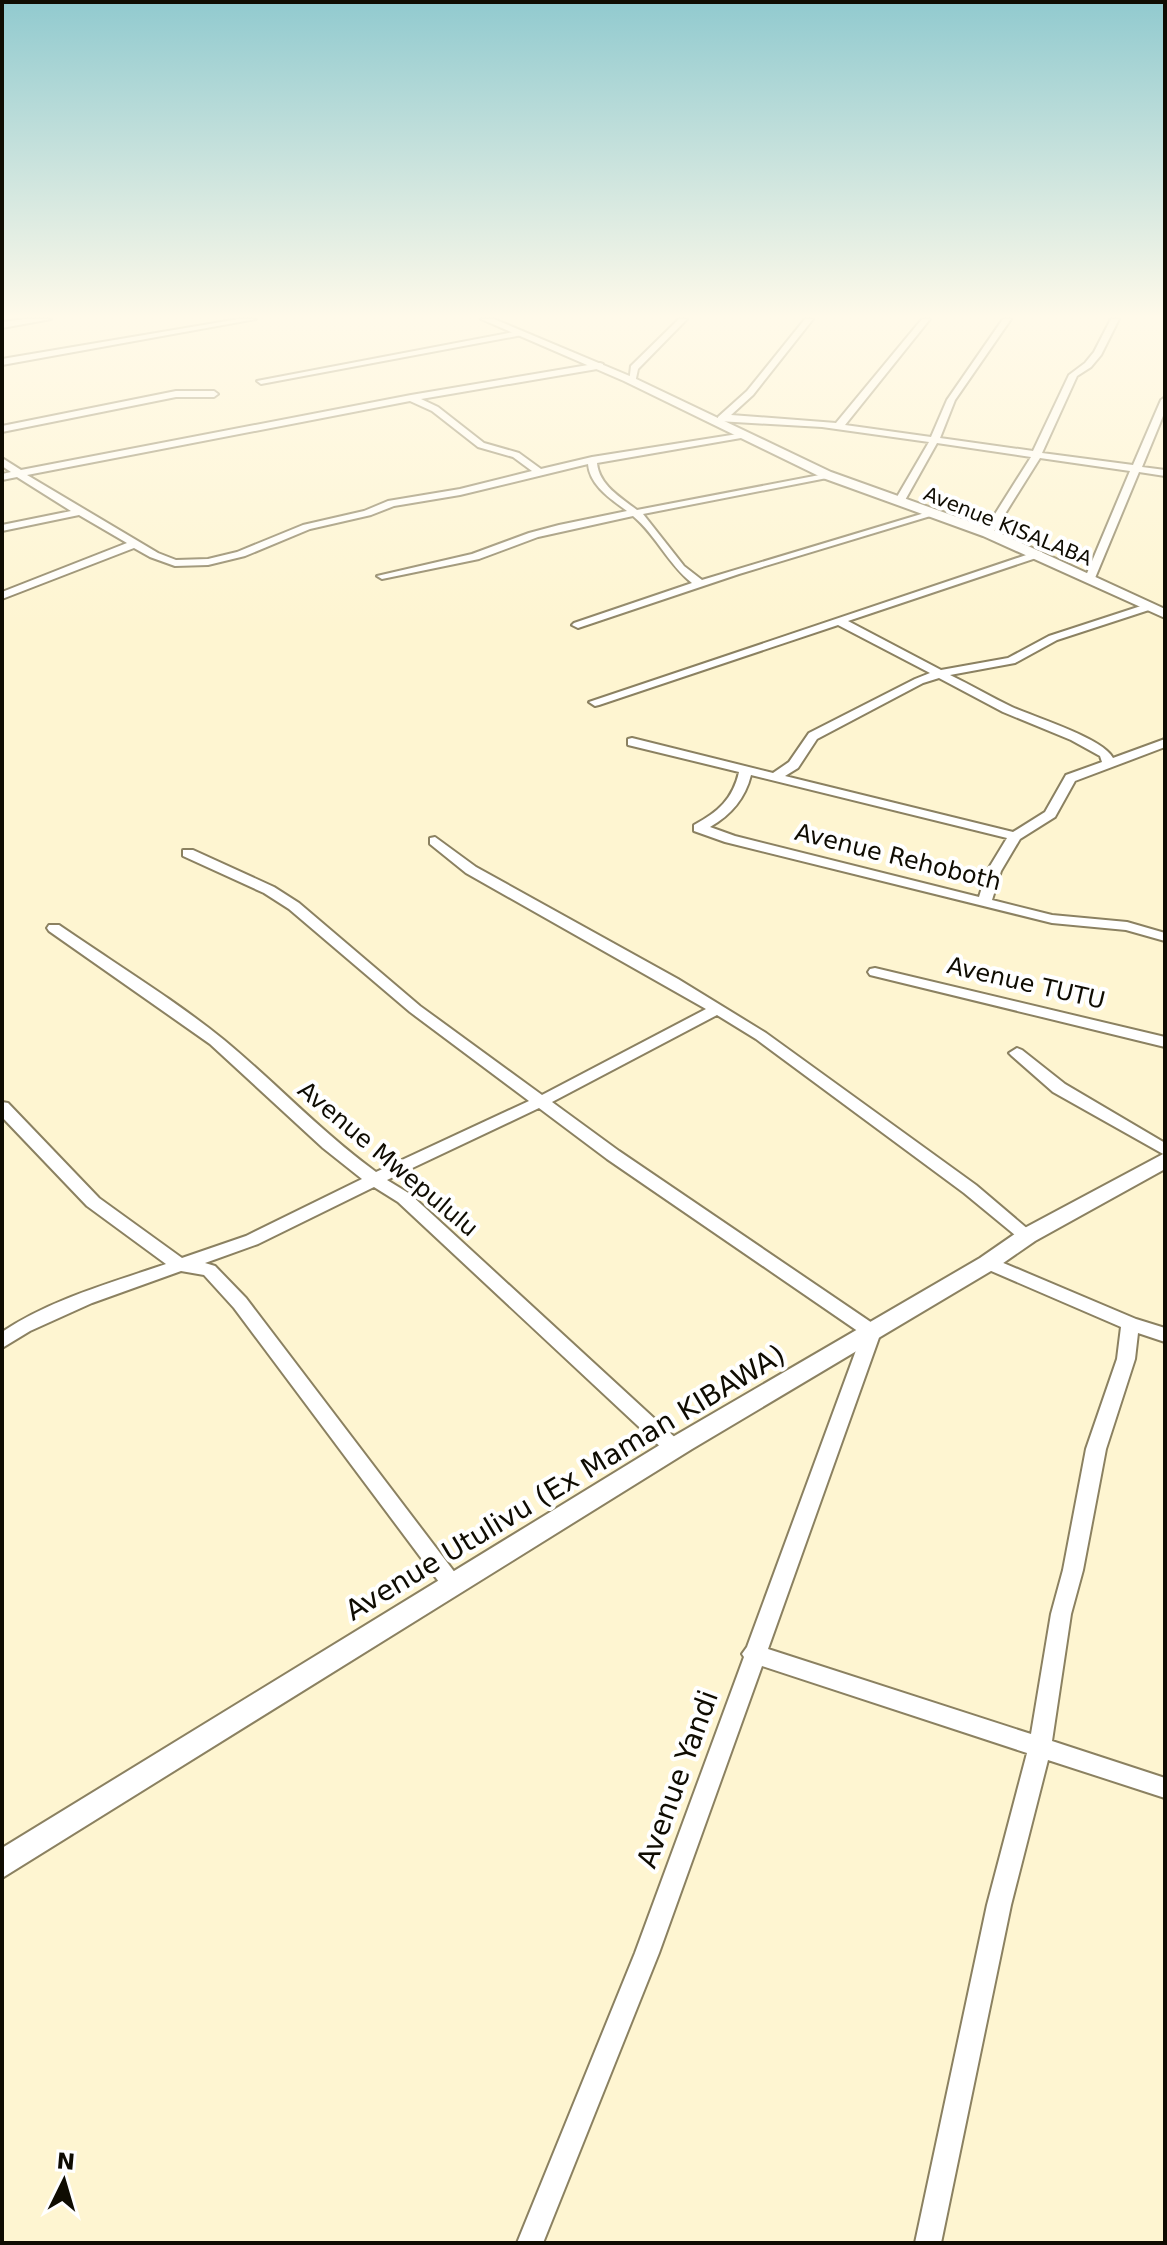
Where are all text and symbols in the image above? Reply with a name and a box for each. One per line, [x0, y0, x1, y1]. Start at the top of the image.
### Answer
street label: Avenue KISALABA [920, 481, 1096, 571]
street label: Avenue Rehoboth [792, 818, 1004, 896]
street label: Avenue TUTU [944, 951, 1108, 1015]
street label: Avenue Mwepululu [292, 1076, 484, 1242]
street label: Avenue Utulivu (Ex Maman KIBAWA) [339, 1338, 791, 1627]
street label: Avenue Yandi [630, 1686, 725, 1873]
north arrow [24, 2141, 104, 2221]
text: N [55, 2148, 76, 2175]

